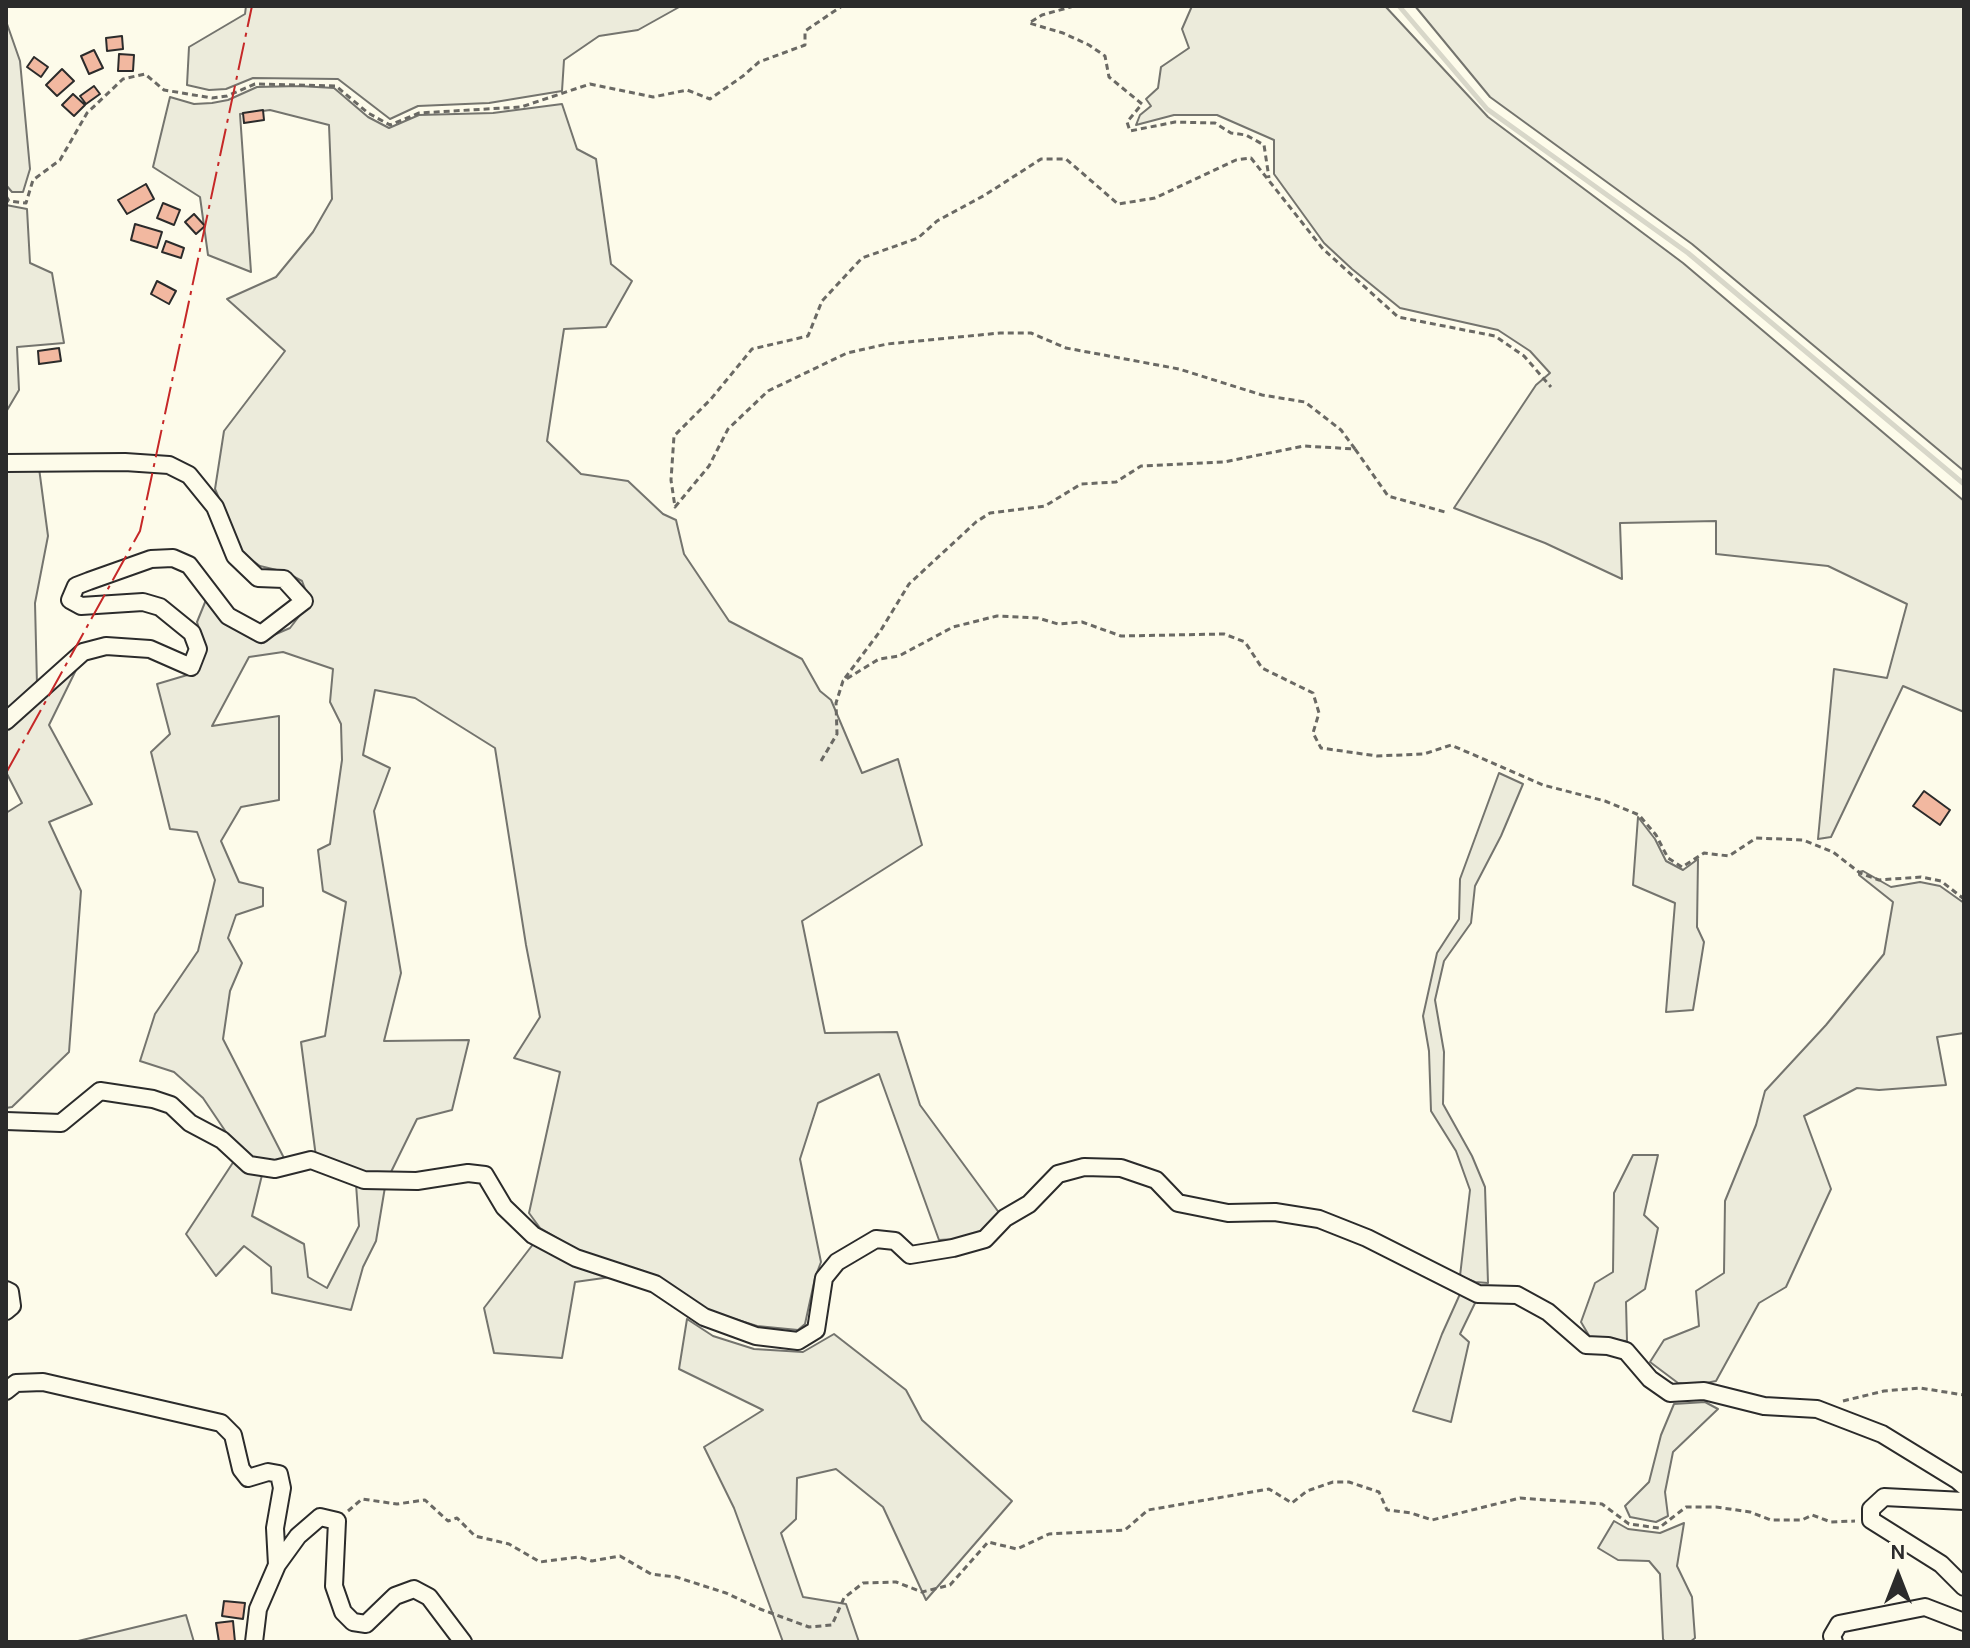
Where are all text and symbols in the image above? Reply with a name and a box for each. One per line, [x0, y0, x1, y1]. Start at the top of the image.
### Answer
north arrow [1858, 1536, 1938, 1616]
text: N [1890, 1539, 1906, 1565]

